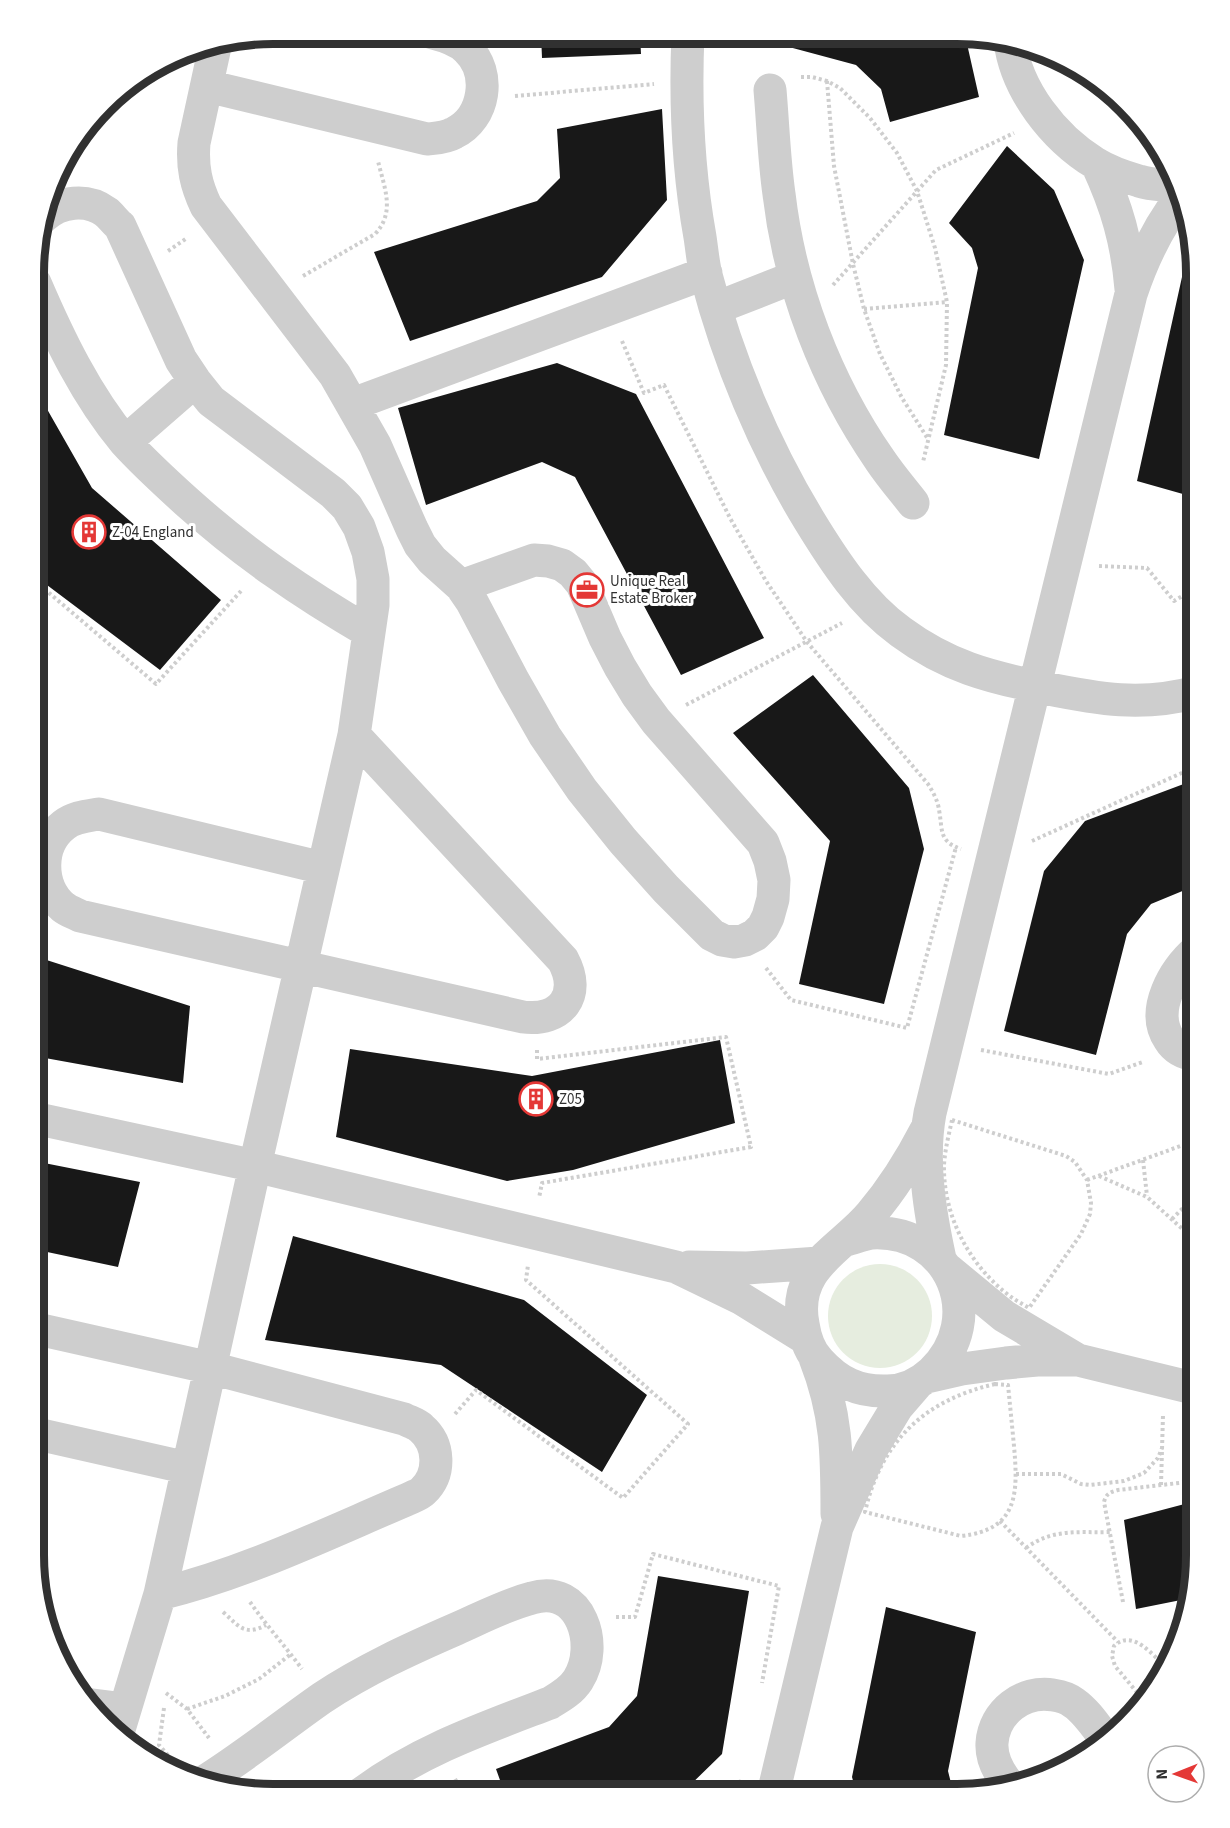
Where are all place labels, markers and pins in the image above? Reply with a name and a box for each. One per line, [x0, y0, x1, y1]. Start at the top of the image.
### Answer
building icon: Z-04 England [71, 514, 107, 550]
place label: Z-04 England [112, 522, 194, 543]
place label: Unique Real Estate Broker [610, 571, 694, 609]
office icon: Unique Real Estate Broker [569, 572, 605, 608]
building icon: Z05 [518, 1081, 554, 1117]
place label: Z05 [559, 1089, 582, 1110]

